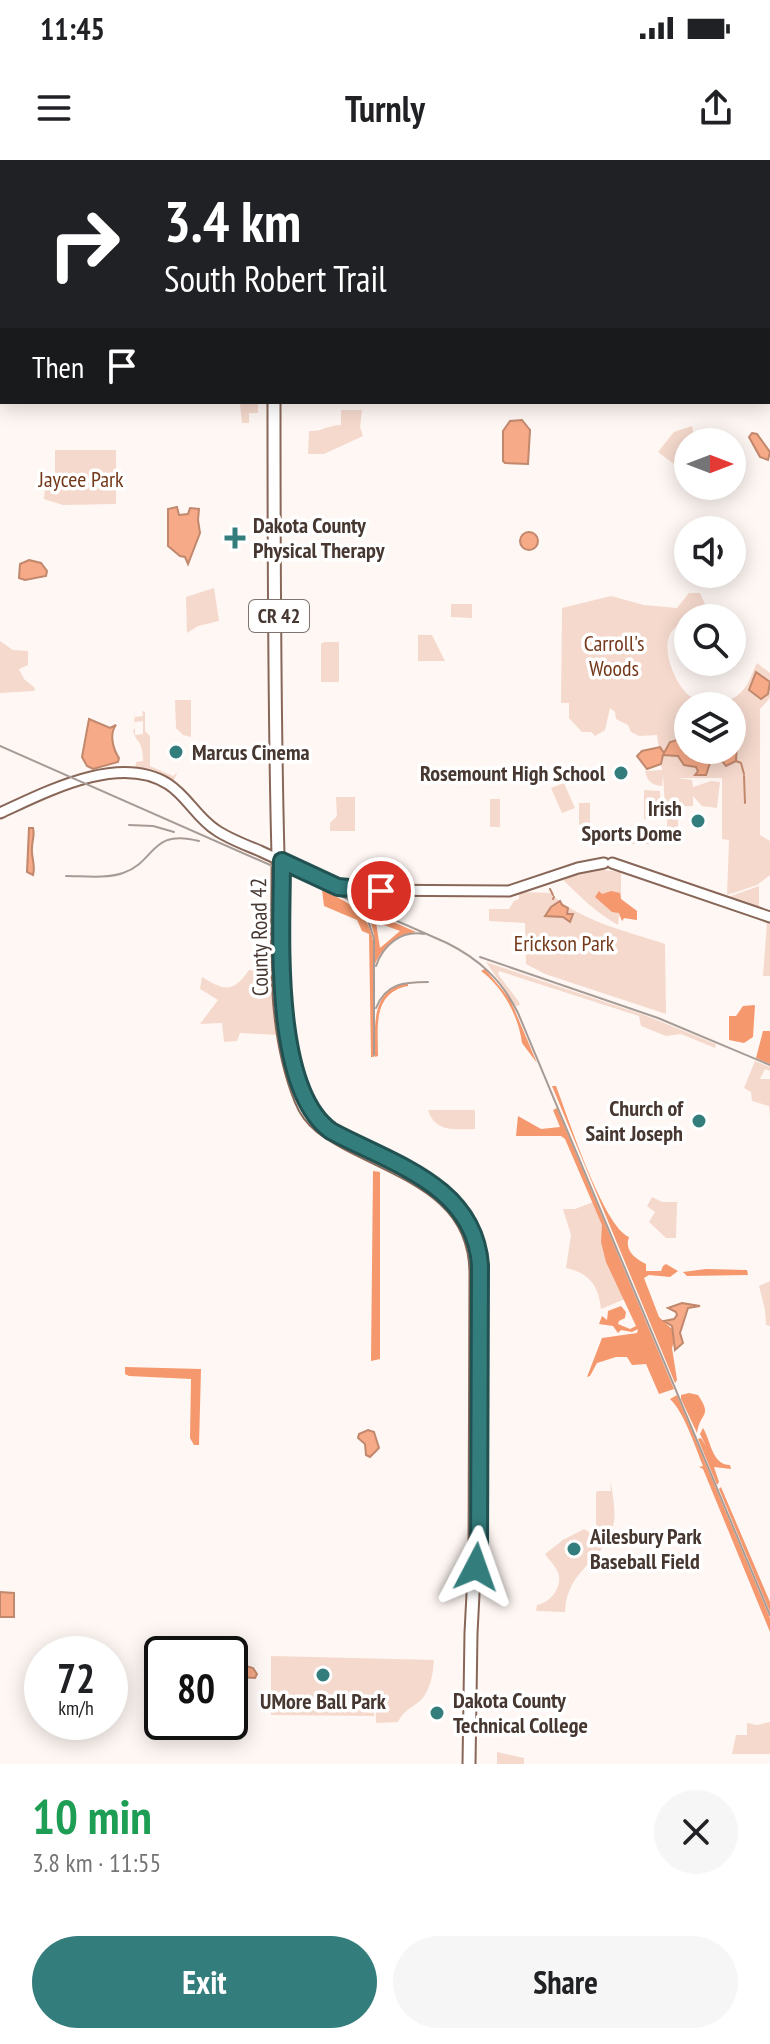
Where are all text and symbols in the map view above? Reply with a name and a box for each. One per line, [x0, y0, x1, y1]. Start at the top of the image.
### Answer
text: 11:45 [40, 9, 105, 48]
text: Turnly [345, 85, 425, 132]
icon: menu [32, 86, 76, 130]
icon: share [694, 86, 738, 130]
text: 3.4 km [164, 185, 301, 257]
icon: right [32, 192, 136, 296]
text: South Robert Trail [164, 255, 387, 302]
icon: arrive [100, 344, 144, 388]
text: Then [32, 347, 84, 386]
north arrow [674, 428, 746, 500]
map controls [674, 428, 746, 764]
park label: Jaycee Park [37, 465, 124, 493]
place label: Dakota County Physical Therapy [253, 511, 386, 564]
button: sound [674, 516, 746, 588]
marker: Dakota County Physical Therapy [224, 527, 246, 549]
road number: CR 42 [249, 600, 309, 632]
button: search [674, 604, 746, 676]
park label: Carroll's Woods [584, 629, 644, 682]
button: layers [674, 692, 746, 764]
place label: Marcus Cinema [192, 738, 310, 766]
marker: Marcus Cinema [167, 743, 185, 761]
place label: Rosemount High School [420, 759, 606, 787]
marker: Rosemount High School [612, 764, 630, 782]
place label: Irish Sports Dome [582, 794, 682, 847]
marker: Irish Sports Dome [689, 812, 707, 830]
pin [347, 857, 415, 925]
icon: arrive [359, 869, 403, 913]
street label: County Road 42 [244, 878, 274, 996]
park label: Erickson Park [514, 929, 615, 957]
place label: Church of Saint Joseph [586, 1094, 684, 1147]
marker: Church of Saint Joseph [690, 1112, 708, 1130]
place label: Ailesbury Park Baseball Field [589, 1522, 703, 1575]
position arrow [434, 1525, 518, 1609]
marker: Ailesbury Park Baseball Field [565, 1540, 583, 1558]
speed limit sign: 80 [144, 1636, 248, 1740]
text: 72 [57, 1652, 95, 1704]
marker: UMore Ball Park [314, 1666, 332, 1684]
place label: Dakota County Technical College [453, 1686, 588, 1739]
place label: UMore Ball Park [260, 1687, 387, 1715]
text: km/h [58, 1695, 94, 1721]
marker: Dakota County Technical College [428, 1704, 446, 1722]
text: 10 min [32, 1785, 152, 1847]
button: close [654, 1790, 738, 1874]
text: 3.8 km · 11:55 [32, 1846, 161, 1879]
button: Exit [32, 1936, 377, 2028]
button: Share [393, 1936, 738, 2028]

